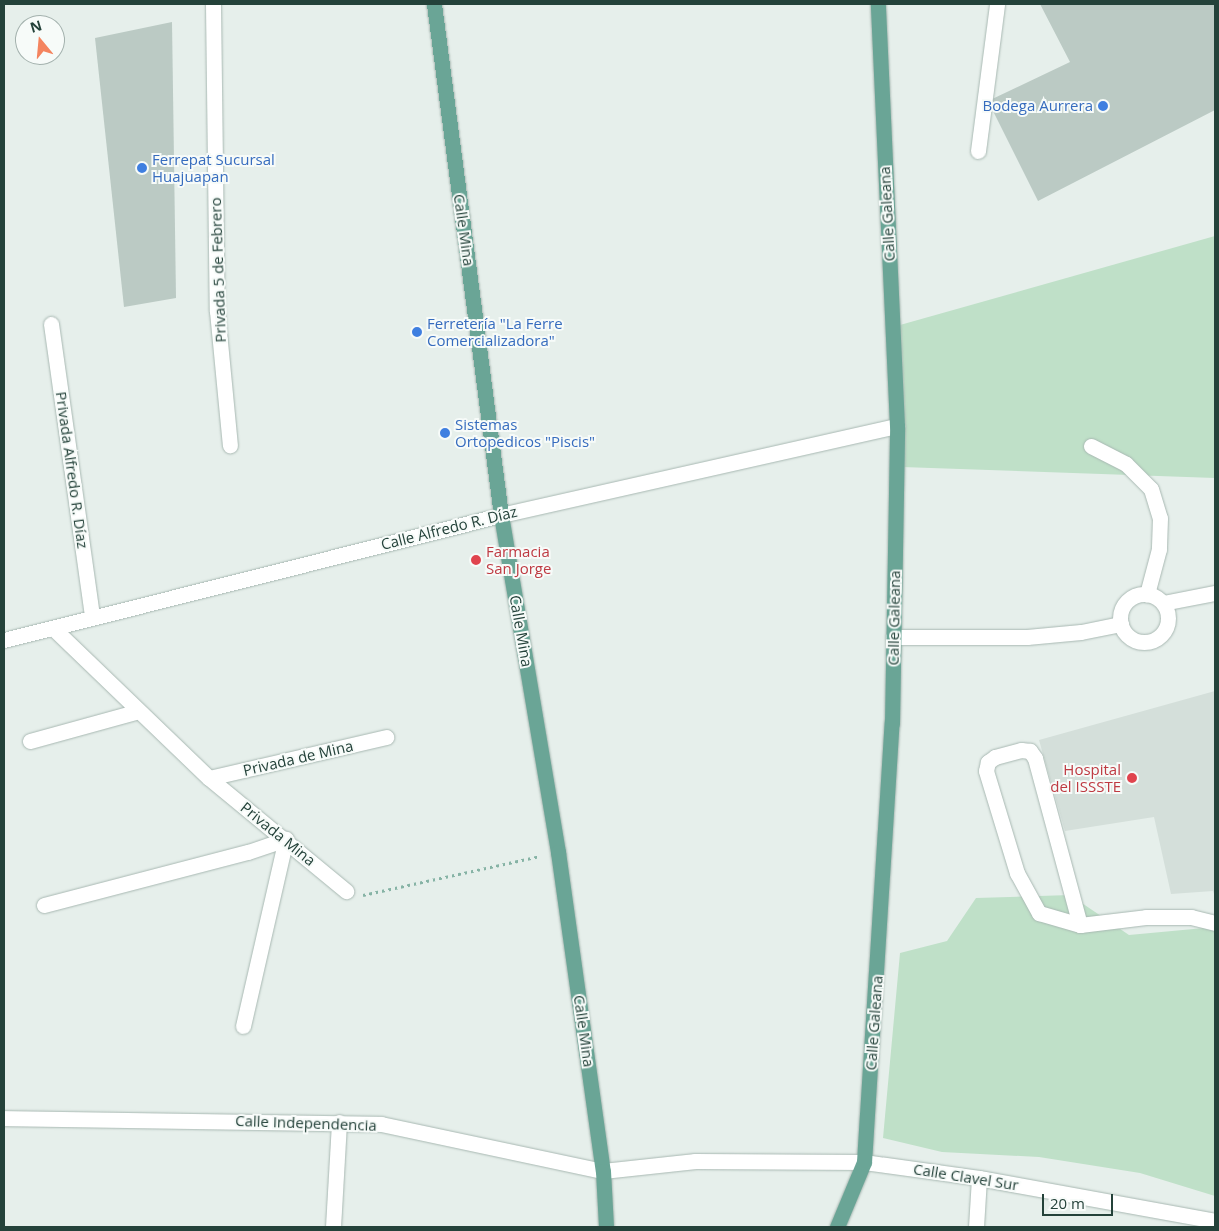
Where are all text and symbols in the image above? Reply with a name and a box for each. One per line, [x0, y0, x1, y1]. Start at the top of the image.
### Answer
north arrow [15, 15, 65, 65]
text: N [28, 15, 44, 37]
place label: Bodega Aurrera [982, 97, 1093, 115]
marker: Bodega Aurrera [1097, 100, 1109, 112]
place label: Ferrepat Sucursal Huajuapan [152, 150, 275, 185]
marker: Ferrepat Sucursal Huajuapan [136, 162, 148, 174]
street label: Calle Galeana [876, 166, 898, 262]
street label: Calle Mina [450, 193, 478, 267]
street label: Privada 5 de Febrero [206, 197, 230, 343]
place label: Ferretería "La Ferre Comercializadora" [427, 314, 563, 349]
marker: Ferretería "La Ferre Comercializadora" [411, 326, 423, 338]
street label: Privada Alfredo R. Díaz [52, 390, 92, 550]
place label: Sistemas Ortopedicos "Piscis" [455, 415, 595, 450]
marker: Sistemas Ortopedicos "Piscis" [439, 427, 451, 439]
street label: Calle Alfredo R. Díaz [379, 502, 519, 554]
place label: Farmacia San Jorge [486, 542, 551, 577]
marker: Farmacia San Jorge [470, 554, 482, 566]
street label: Calle Galeana [884, 570, 904, 666]
street label: Calle Mina [506, 594, 536, 668]
street label: Privada de Mina [241, 737, 355, 779]
place label: Hospital del ISSSTE [1050, 760, 1121, 795]
marker: Hospital del ISSSTE [1125, 771, 1139, 785]
street label: Privada Mina [237, 798, 319, 870]
street label: Calle Galeana [862, 975, 886, 1071]
street label: Calle Mina [570, 994, 598, 1068]
street label: Calle Independencia [235, 1112, 377, 1134]
street label: Calle Clavel Sur [912, 1160, 1020, 1194]
scale bar [1044, 1184, 1115, 1216]
text: 20 m [1050, 1193, 1085, 1213]

